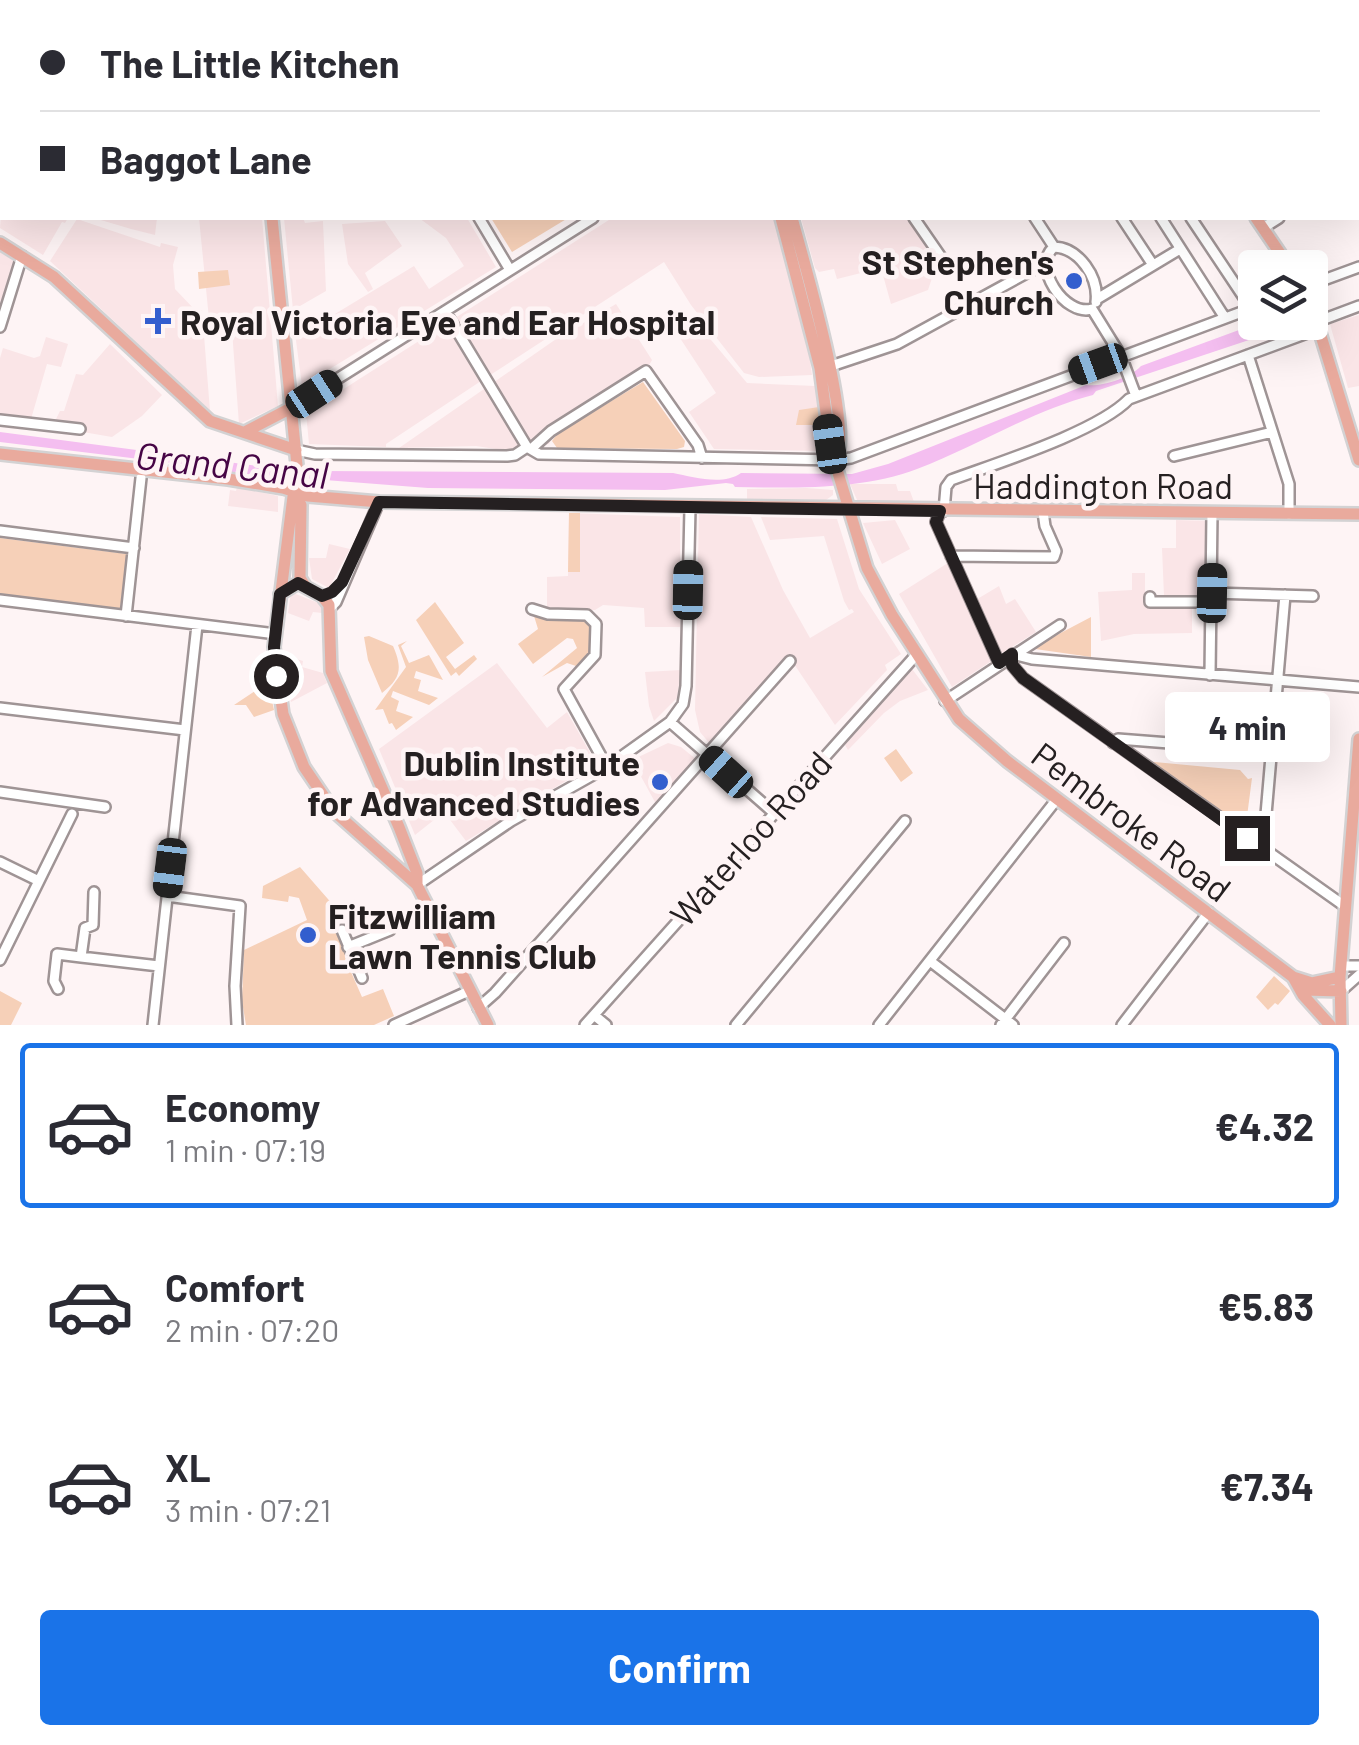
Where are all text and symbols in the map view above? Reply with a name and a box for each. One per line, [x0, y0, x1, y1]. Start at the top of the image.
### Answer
text: The Little Kitchen [100, 40, 399, 86]
text: Baggot Lane [100, 136, 312, 182]
place label: St Stephen's Church [862, 240, 1054, 322]
map controls [1238, 250, 1328, 340]
button: layers [1238, 250, 1328, 340]
marker: St Stephen's Church [1063, 270, 1085, 292]
place label: Royal Victoria Eye and Ear Hospital [180, 300, 715, 342]
marker: Royal Victoria Eye and Ear Hospital [145, 308, 171, 334]
car [1065, 340, 1131, 388]
car [281, 365, 347, 423]
car [811, 412, 849, 476]
water label: Grand Canal [133, 431, 331, 497]
street label: Haddington Road [973, 464, 1233, 506]
car [672, 560, 704, 620]
car [1196, 563, 1228, 623]
route start [254, 654, 299, 699]
callout: 4 min [1164, 693, 1330, 763]
text: 4 min [1208, 708, 1287, 746]
street label: Pembroke Road [1024, 733, 1240, 909]
place label: Dublin Institute for Advanced Studies [307, 741, 640, 823]
car [694, 741, 758, 803]
street label: Waterloo Road [660, 742, 840, 934]
marker: Dublin Institute for Advanced Studies [649, 771, 671, 793]
route end [1225, 816, 1270, 861]
car [151, 836, 189, 900]
place label: Fitzwilliam Lawn Tennis Club [328, 894, 597, 976]
marker: Fitzwilliam Lawn Tennis Club [297, 924, 319, 946]
icon: car [45, 1081, 135, 1171]
text: Economy [165, 1084, 320, 1130]
text: €4.32 [1215, 1103, 1314, 1149]
text: 1 min · 07:19 [165, 1130, 326, 1168]
icon: car [45, 1261, 135, 1351]
text: Comfort [165, 1264, 305, 1310]
text: €5.83 [1218, 1283, 1314, 1329]
text: 2 min · 07:20 [165, 1310, 339, 1348]
icon: car [45, 1441, 135, 1531]
text: XL [165, 1444, 211, 1490]
text: €7.34 [1220, 1463, 1314, 1509]
text: 3 min · 07:21 [165, 1490, 331, 1528]
button: Confirm [40, 1610, 1319, 1725]

